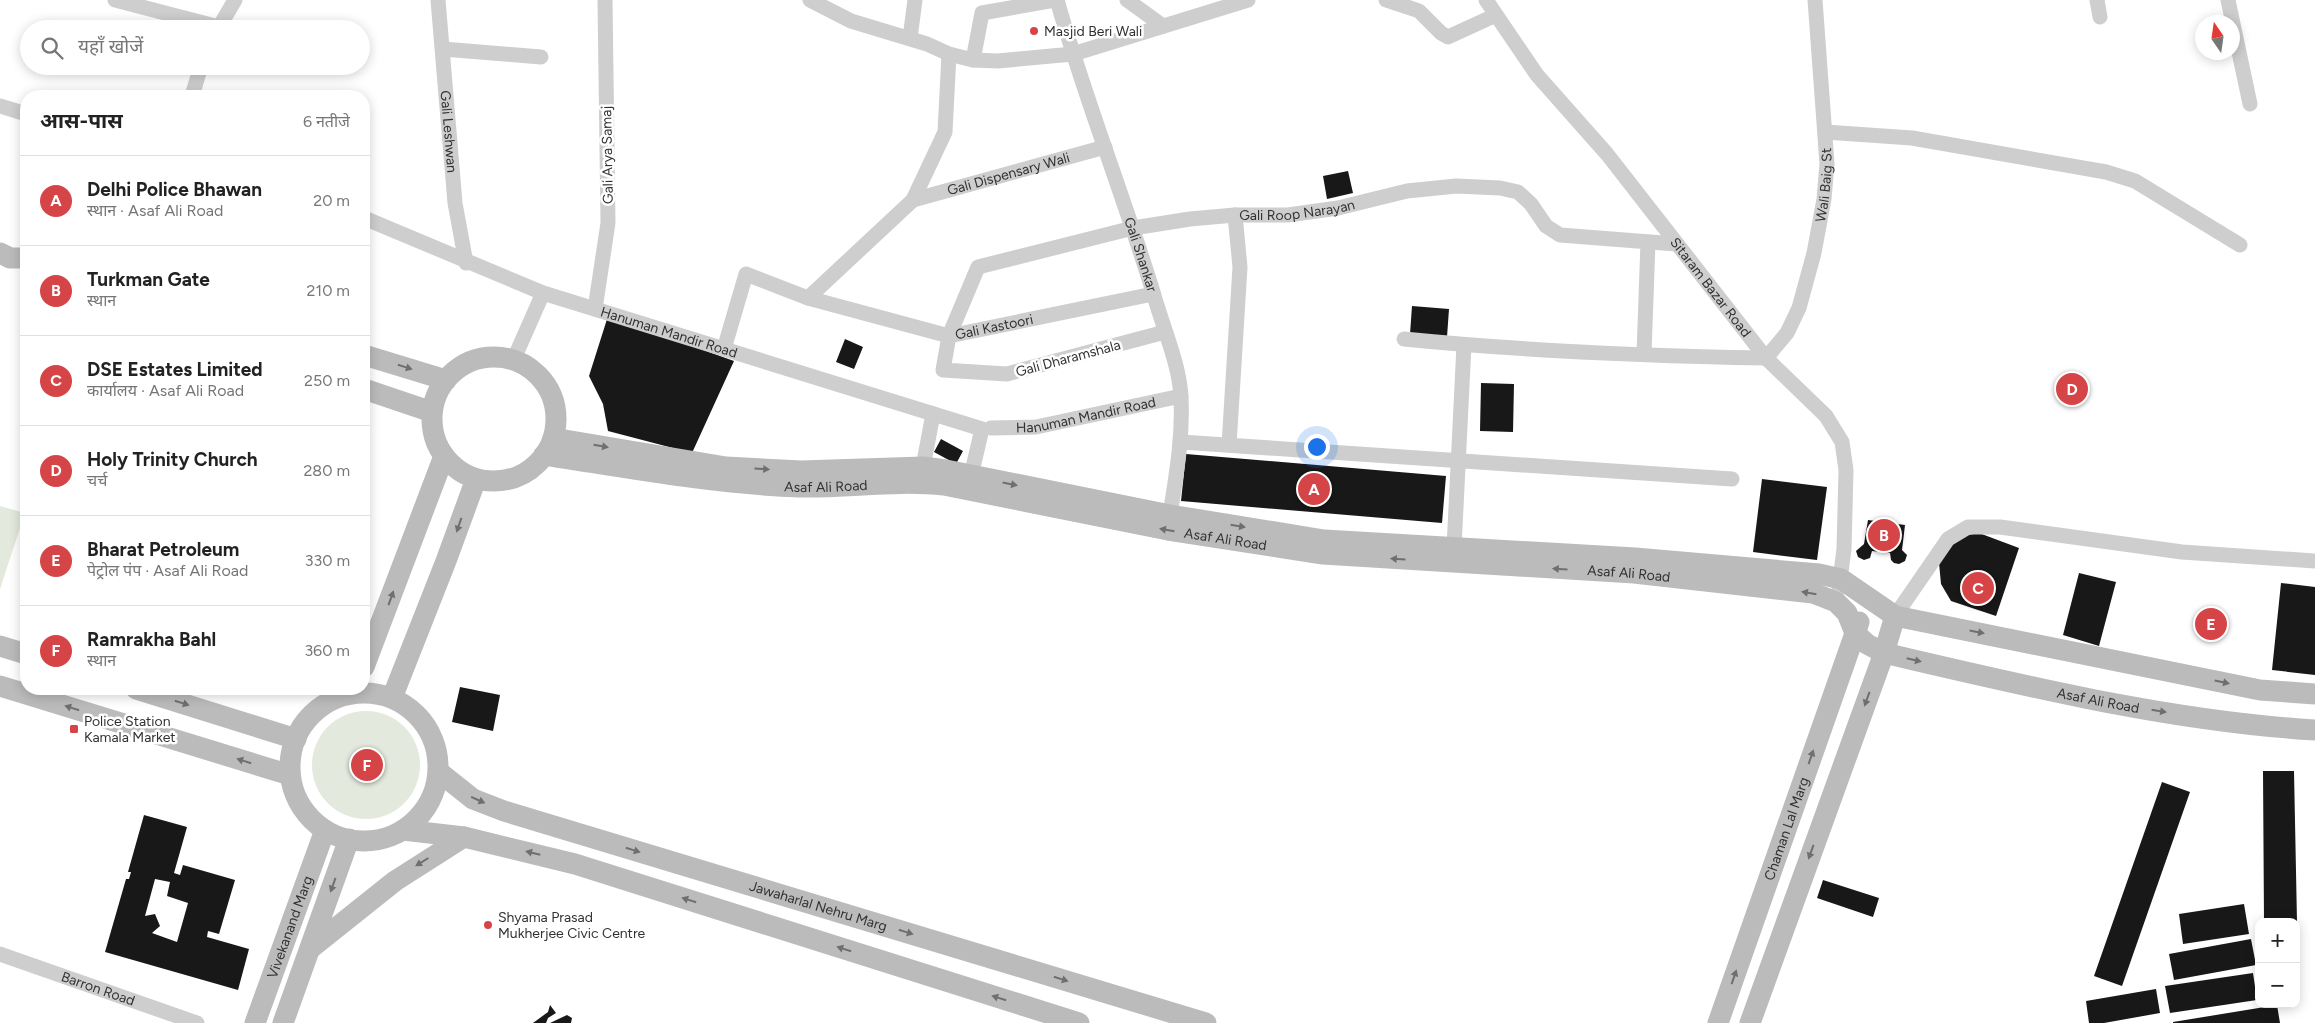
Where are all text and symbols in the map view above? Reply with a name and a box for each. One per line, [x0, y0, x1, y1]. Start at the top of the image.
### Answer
north arrow [2195, 15, 2240, 60]
search box [20, 20, 370, 75]
place label: Masjid Beri Wali [1044, 23, 1142, 40]
marker: Masjid Beri Wali [1028, 25, 1040, 37]
icon: search [38, 34, 66, 62]
text: यहाँ खोजें [78, 35, 143, 58]
street label: Gali Leshwan [437, 90, 460, 174]
street label: Gali Arya Samaj [598, 106, 617, 204]
text: आस-पास [40, 108, 123, 133]
text: 6 नतीजे [303, 112, 350, 131]
street label: Wali Baig St [1812, 147, 1836, 223]
street label: Gali Dispensary Wali [945, 149, 1072, 199]
text: Delhi Police Bhawan [87, 178, 262, 201]
text: A [50, 191, 62, 210]
text: 20 m [313, 191, 350, 210]
street label: Gali Roop Narayan [1239, 196, 1357, 224]
text: स्थान · Asaf Ali Road [87, 201, 223, 220]
street label: Gali Shankar [1120, 215, 1161, 294]
street label: Sitaram Bazar Road [1666, 234, 1754, 341]
text: Turkman Gate [87, 268, 210, 291]
text: B [51, 281, 61, 300]
text: 210 m [307, 281, 350, 300]
text: स्थान [87, 291, 116, 310]
street label: Hanuman Mandir Road [598, 303, 739, 362]
street label: Gali Kastoori [954, 311, 1035, 344]
street label: Gali Dharamshala [1014, 336, 1122, 381]
text: DSE Estates Limited [87, 358, 263, 381]
one-way arrow [398, 364, 413, 372]
pin: D [2056, 370, 2088, 408]
text: C [50, 371, 62, 390]
text: 250 m [304, 371, 350, 390]
text: कार्यालय · Asaf Ali Road [87, 381, 244, 400]
street label: Hanuman Mandir Road [1016, 394, 1157, 436]
your location [1304, 434, 1330, 460]
one-way arrow [593, 443, 609, 451]
text: Holy Trinity Church [87, 448, 258, 471]
text: D [50, 461, 62, 480]
text: 280 m [303, 461, 350, 480]
one-way arrow [754, 466, 770, 474]
pin: A [1298, 470, 1330, 508]
text: चर्च [87, 471, 107, 490]
street label: Asaf Ali Road [784, 477, 868, 496]
one-way arrow [1002, 480, 1018, 488]
pin: B [1868, 516, 1900, 554]
one-way arrow [455, 518, 463, 533]
one-way arrow [1231, 523, 1247, 531]
one-way arrow [1159, 525, 1175, 533]
street label: Asaf Ali Road [1183, 525, 1268, 554]
text: Bharat Petroleum [87, 538, 239, 561]
text: E [51, 551, 61, 570]
text: 330 m [305, 551, 350, 570]
one-way arrow [1390, 555, 1406, 563]
text: पेट्रोल पंप · Asaf Ali Road [87, 561, 248, 580]
street label: Asaf Ali Road [1587, 562, 1671, 586]
one-way arrow [1552, 564, 1568, 572]
pin: C [1962, 569, 1994, 607]
one-way arrow [1800, 588, 1816, 596]
one-way arrow [387, 590, 395, 605]
pin: E [2195, 605, 2227, 643]
text: Ramrakha Bahl [87, 628, 216, 651]
one-way arrow [1969, 629, 1985, 637]
text: F [52, 641, 60, 660]
text: 360 m [304, 641, 350, 660]
text: स्थान [87, 651, 116, 670]
one-way arrow [1906, 656, 1921, 664]
one-way arrow [2214, 678, 2229, 686]
street label: Asaf Ali Road [2055, 684, 2141, 717]
one-way arrow [1863, 692, 1871, 707]
one-way arrow [175, 700, 190, 708]
one-way arrow [64, 703, 79, 711]
one-way arrow [2151, 707, 2167, 715]
place label: Police Station Kamala Market [84, 713, 176, 746]
marker: Police Station Kamala Market [68, 723, 80, 735]
pin: F [351, 746, 383, 784]
one-way arrow [1808, 750, 1815, 765]
one-way arrow [236, 756, 251, 764]
street label: Chaman Lal Marg [1761, 775, 1813, 883]
one-way arrow [471, 797, 485, 805]
one-way arrow [1807, 845, 1815, 860]
one-way arrow [625, 846, 640, 854]
one-way arrow [526, 849, 541, 857]
one-way arrow [416, 858, 429, 867]
street label: Vivekanand Marg [264, 874, 317, 981]
one-way arrow [329, 878, 337, 893]
street label: Jawaharlal Nehru Marg [747, 878, 889, 935]
one-way arrow [681, 895, 696, 903]
place label: Shyama Prasad Mukherjee Civic Centre [498, 909, 646, 942]
map controls [2255, 918, 2300, 1008]
button: + [2255, 918, 2300, 963]
marker: Shyama Prasad Mukherjee Civic Centre [482, 919, 494, 931]
one-way arrow [898, 929, 913, 937]
one-way arrow [836, 945, 851, 953]
button: − [2255, 963, 2300, 1008]
street label: Barron Road [59, 968, 137, 1010]
one-way arrow [1730, 969, 1738, 984]
one-way arrow [1054, 976, 1069, 984]
one-way arrow [991, 994, 1006, 1002]

